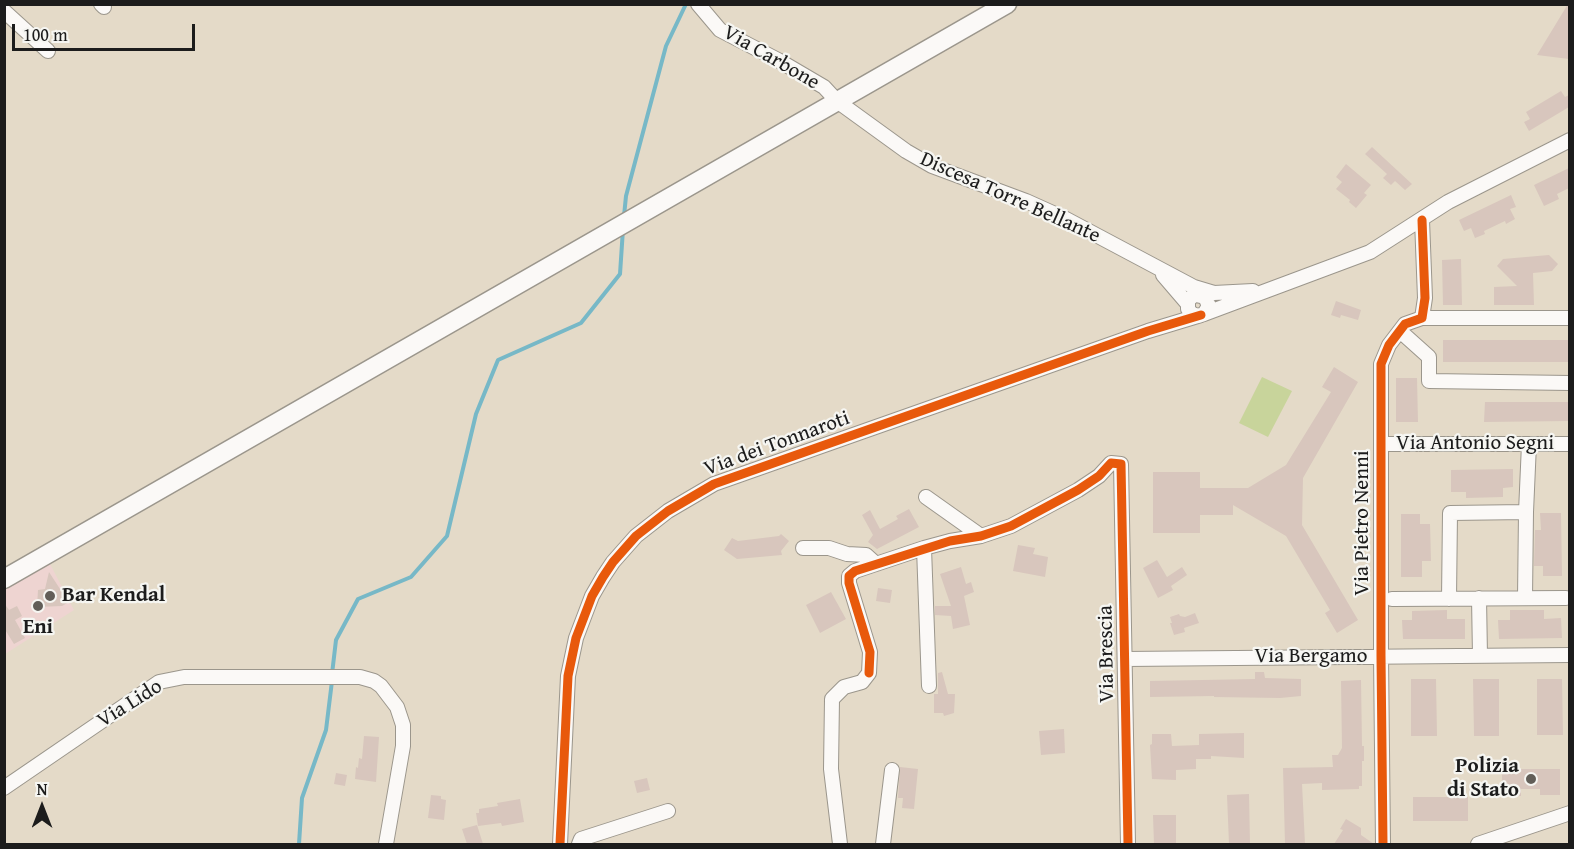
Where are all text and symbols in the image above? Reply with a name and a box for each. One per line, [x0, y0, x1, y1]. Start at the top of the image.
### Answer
scale bar [15, 12, 198, 50]
street label: Via Carbone [718, 20, 824, 96]
text: 100 m [23, 21, 68, 48]
street label: Discesa Torre Bellante [916, 147, 1104, 249]
street label: Via dei Tonnaroti [701, 406, 853, 482]
street label: Via Antonio Segni [1396, 431, 1554, 457]
street label: Via Pietro Nenni [1350, 450, 1376, 596]
place label: Bar Kendal [62, 583, 165, 609]
marker: Bar Kendal [43, 589, 57, 603]
marker: Eni [31, 599, 45, 613]
street label: Via Brescia [1094, 605, 1120, 703]
place label: Eni [23, 615, 53, 641]
street label: Via Bergamo [1255, 644, 1367, 670]
street label: Via Lido [93, 674, 167, 734]
place label: Polizia di Stato [1447, 754, 1519, 804]
marker: Polizia di Stato [1524, 772, 1538, 786]
north arrow [12, 777, 72, 837]
text: N [37, 777, 47, 801]

